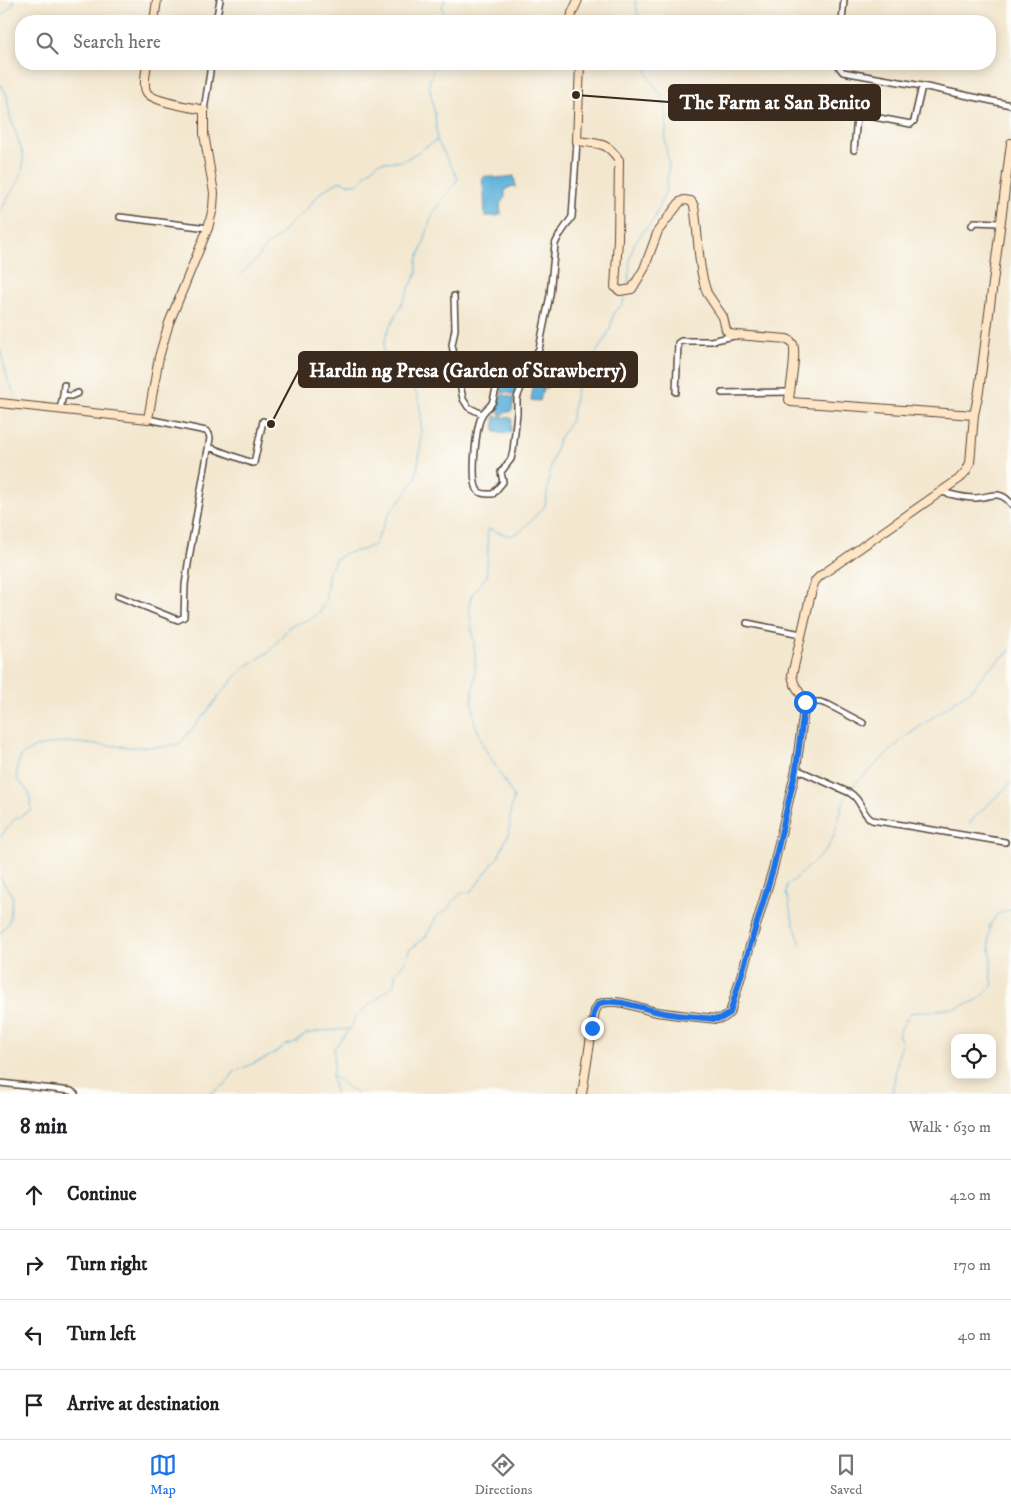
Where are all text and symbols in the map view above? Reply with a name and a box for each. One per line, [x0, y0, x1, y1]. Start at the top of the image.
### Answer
search box [15, 15, 996, 70]
icon: search [33, 29, 61, 57]
text: Search here [73, 31, 161, 54]
callout: The Farm at San Benito [669, 85, 880, 120]
text: The Farm at San Benito [679, 91, 871, 116]
callout: Hardin ng Presa (Garden of Strawberry) [299, 352, 637, 387]
text: Hardin ng Presa (Garden of Strawberry) [309, 359, 627, 384]
route start [794, 691, 817, 714]
route end [581, 1017, 604, 1040]
map controls [951, 1034, 996, 1079]
button: locate [951, 1034, 996, 1079]
text: 8 min [20, 1114, 67, 1140]
text: Walk · 630 m [909, 1117, 991, 1137]
icon: ahead [20, 1181, 48, 1209]
text: Continue [67, 1183, 137, 1206]
text: 420 m [950, 1185, 991, 1205]
icon: right [20, 1251, 48, 1279]
text: Turn right [67, 1253, 147, 1276]
text: 170 m [953, 1255, 991, 1275]
icon: left [20, 1321, 48, 1349]
text: Turn left [67, 1323, 136, 1346]
text: 40 m [958, 1325, 991, 1345]
icon: arrive [20, 1391, 48, 1419]
text: Arrive at destination [67, 1393, 219, 1416]
tab: Map [149, 1451, 177, 1499]
tab: Directions [474, 1451, 532, 1499]
tab: Saved [830, 1451, 862, 1499]

